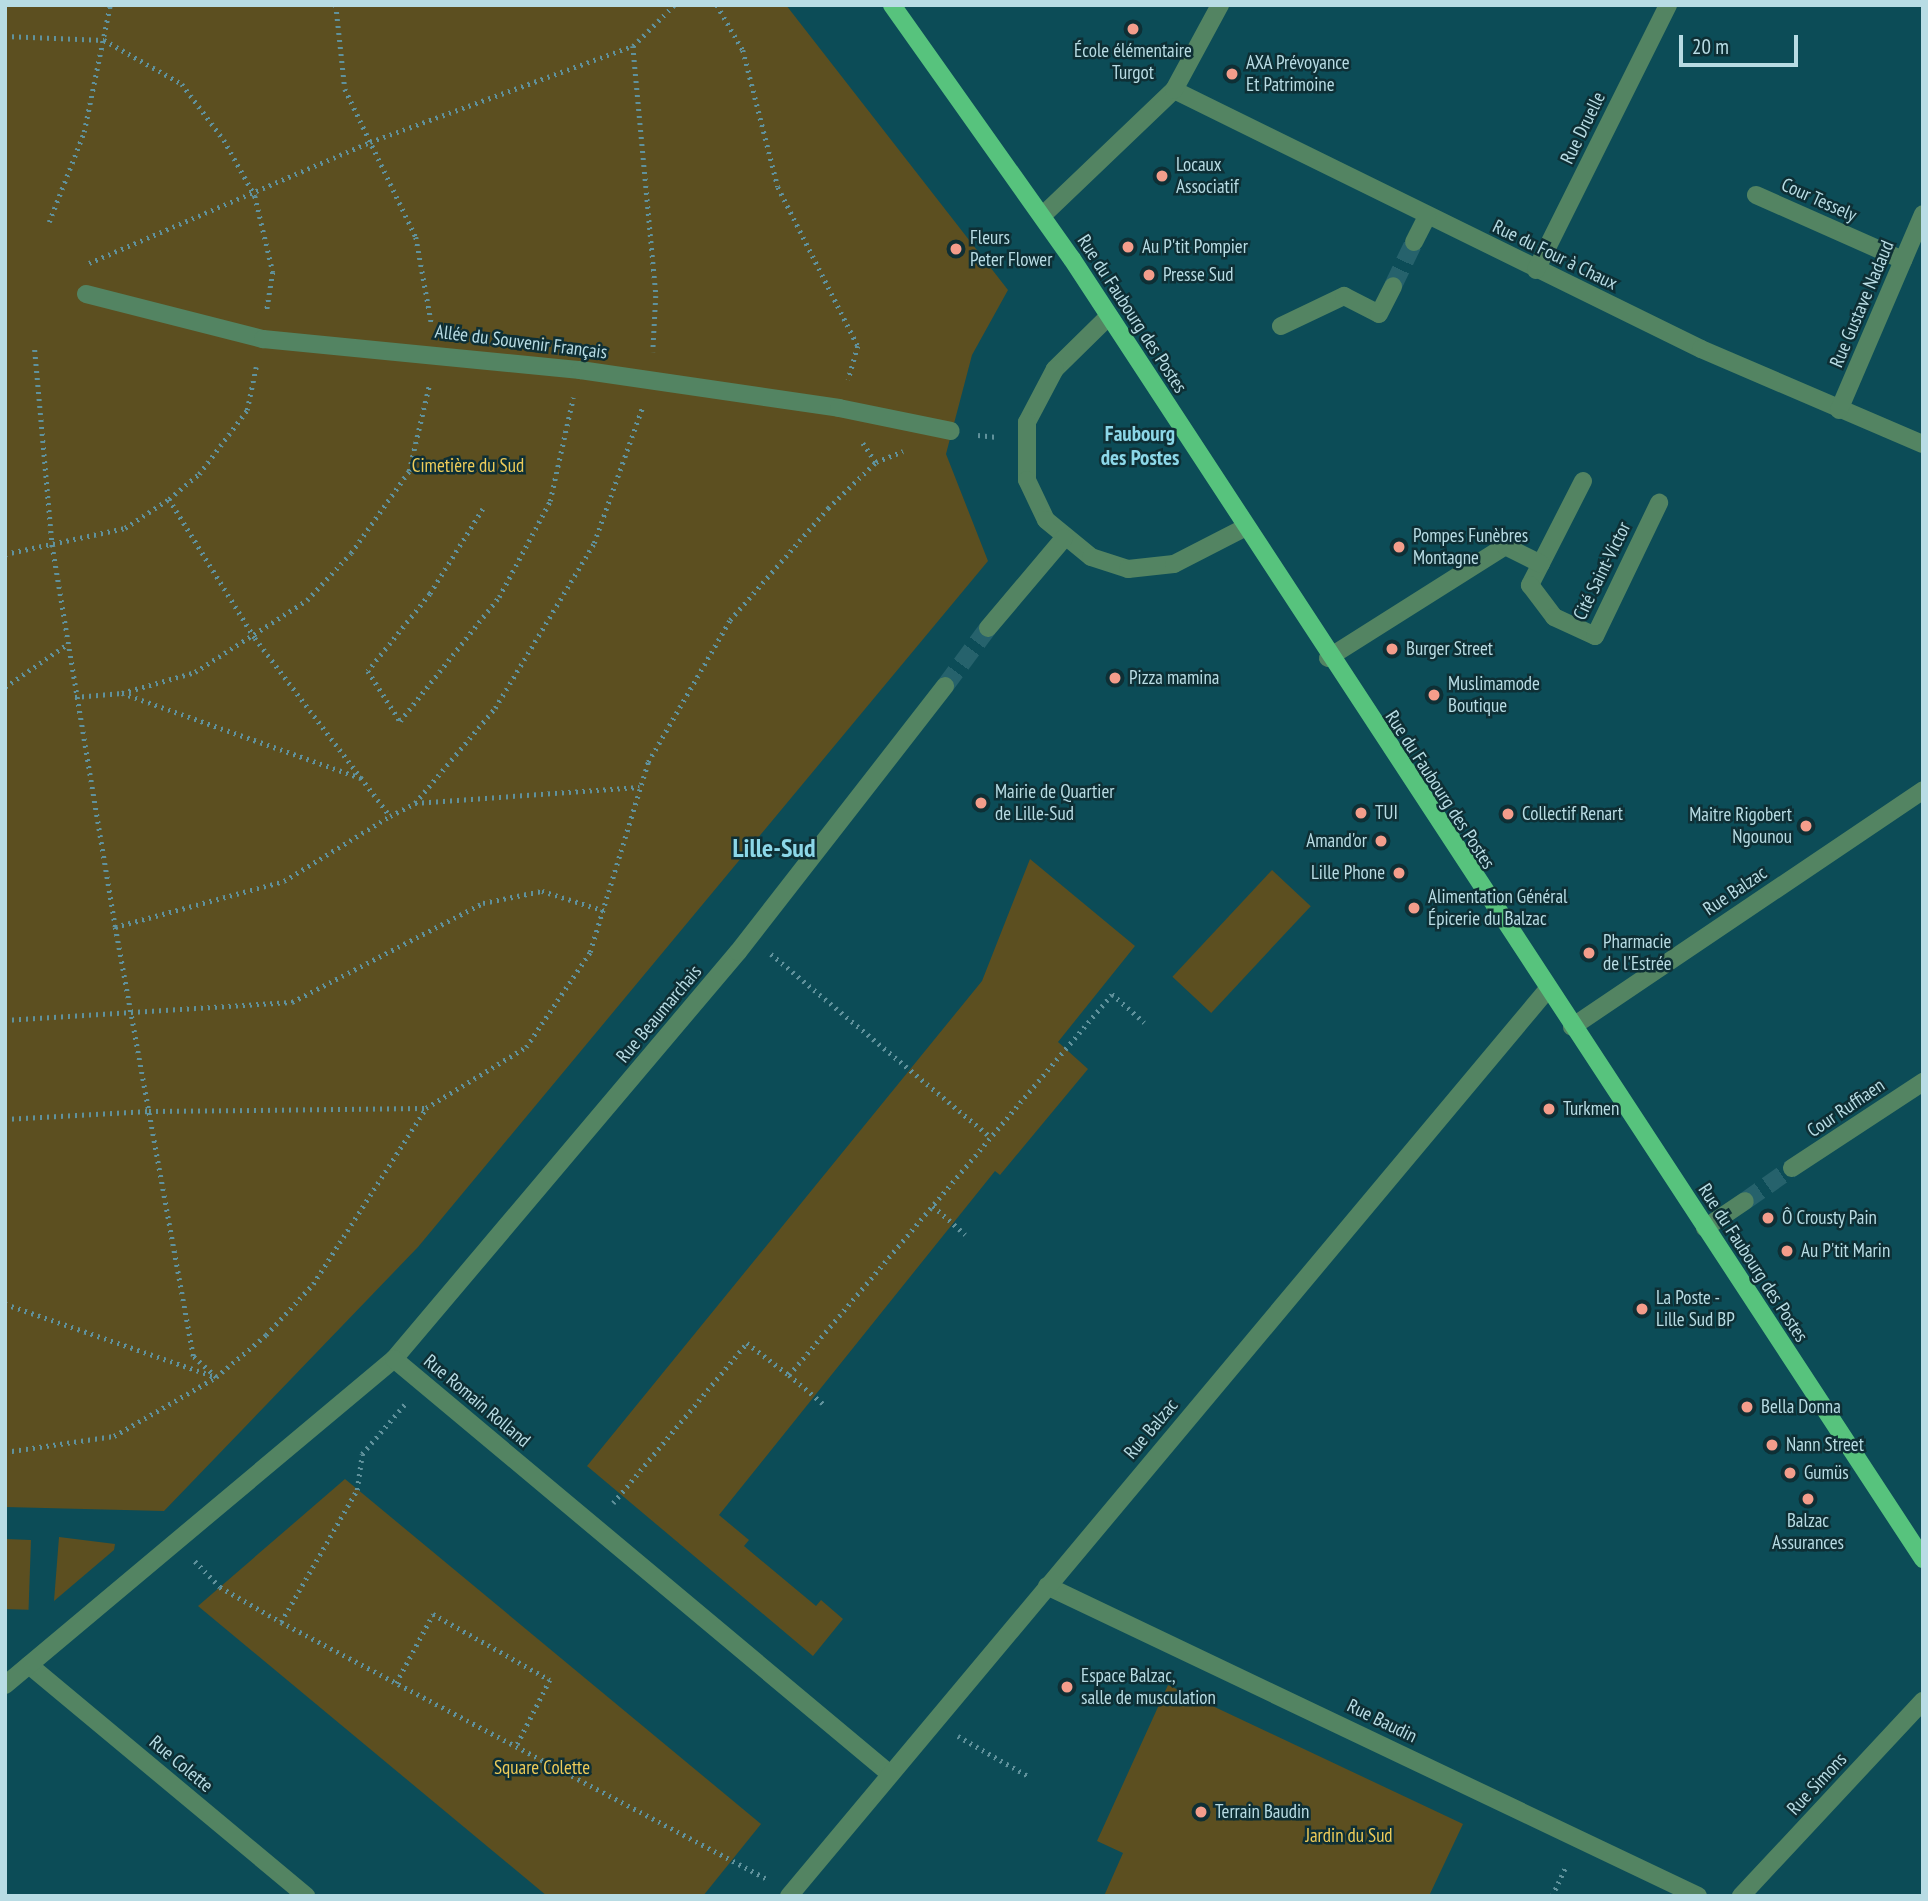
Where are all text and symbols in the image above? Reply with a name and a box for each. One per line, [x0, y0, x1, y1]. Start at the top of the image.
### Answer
marker: École élémentaire Turgot [1125, 21, 1141, 37]
scale bar [1683, 21, 1802, 65]
text: 20 m [1692, 33, 1729, 60]
place label: École élémentaire Turgot [1074, 40, 1192, 84]
place label: AXA Prévoyance Et Patrimoine [1246, 52, 1350, 96]
marker: AXA Prévoyance Et Patrimoine [1224, 66, 1240, 82]
street label: Rue Druelle [1556, 88, 1610, 168]
place label: Locaux Associatif [1176, 154, 1239, 198]
marker: Locaux Associatif [1154, 168, 1170, 184]
street label: Cour Tessely [1778, 173, 1860, 227]
street label: Rue du Four à Chaux [1489, 215, 1621, 295]
place label: Fleurs Peter Flower [970, 227, 1052, 271]
street label: Rue du Faubourg des Postes [1072, 231, 1192, 397]
place label: Au P'tit Pompier [1142, 236, 1248, 258]
street label: Rue Gustave Nadaud [1825, 237, 1899, 371]
marker: Au P'tit Pompier [1120, 239, 1136, 255]
marker: Fleurs Peter Flower [948, 241, 964, 257]
place label: Presse Sud [1163, 264, 1233, 286]
marker: Presse Sud [1141, 267, 1157, 283]
street label: Allée du Souvenir Français [434, 320, 608, 364]
district label: Faubourg des Postes [1101, 421, 1179, 471]
park label: Cimetière du Sud [412, 455, 524, 477]
street label: Cité Saint-Victor [1568, 518, 1636, 624]
place label: Pompes Funèbres Montagne [1413, 525, 1528, 569]
marker: Pompes Funèbres Montagne [1391, 539, 1407, 555]
place label: Burger Street [1406, 638, 1493, 660]
marker: Burger Street [1384, 641, 1400, 657]
place label: Pizza mamina [1129, 667, 1219, 689]
marker: Pizza mamina [1107, 670, 1123, 686]
place label: Muslimamode Boutique [1448, 673, 1540, 717]
marker: Muslimamode Boutique [1426, 687, 1442, 703]
street label: Rue du Faubourg des Postes [1380, 707, 1500, 873]
place label: Mairie de Quartier de Lille-Sud [995, 781, 1114, 825]
marker: Mairie de Quartier de Lille-Sud [973, 795, 989, 811]
place label: TUI [1375, 802, 1398, 824]
place label: Collectif Renart [1522, 803, 1623, 825]
place label: Maitre Rigobert Ngounou [1689, 804, 1792, 848]
marker: TUI [1353, 805, 1369, 821]
marker: Collectif Renart [1500, 806, 1516, 822]
marker: Maitre Rigobert Ngounou [1798, 818, 1814, 834]
place label: Amand'or [1306, 830, 1367, 852]
district label: Lille-Sud [733, 832, 815, 864]
marker: Amand'or [1373, 833, 1389, 849]
place label: Lille Phone [1311, 862, 1385, 884]
street label: Rue Balzac [1699, 862, 1771, 920]
marker: Lille Phone [1391, 865, 1407, 881]
place label: Alimentation Général Épicerie du Balzac [1428, 886, 1567, 930]
marker: Alimentation Général Épicerie du Balzac [1406, 900, 1422, 916]
place label: Pharmacie de l'Estrée [1603, 931, 1672, 975]
marker: Pharmacie de l'Estrée [1581, 945, 1597, 961]
street label: Rue Beaumarchais [612, 961, 706, 1067]
street label: Cour Ruffiaen [1803, 1074, 1889, 1142]
place label: Turkmen [1563, 1098, 1619, 1120]
marker: Turkmen [1541, 1101, 1557, 1117]
street label: Rue du Faubourg des Postes [1693, 1180, 1813, 1346]
place label: Ô Crousty Pain [1782, 1207, 1877, 1229]
marker: Ô Crousty Pain [1760, 1210, 1776, 1226]
place label: Au P'tit Marin [1801, 1240, 1890, 1262]
marker: Au P'tit Marin [1779, 1243, 1795, 1259]
place label: La Poste - Lille Sud BP [1656, 1287, 1735, 1331]
marker: La Poste - Lille Sud BP [1634, 1301, 1650, 1317]
street label: Rue Romain Rolland [419, 1350, 535, 1452]
street label: Rue Balzac [1119, 1394, 1183, 1464]
place label: Bella Donna [1761, 1396, 1841, 1418]
marker: Bella Donna [1739, 1399, 1755, 1415]
place label: Nann Street [1786, 1434, 1864, 1456]
marker: Nann Street [1764, 1437, 1780, 1453]
place label: Gumüs [1804, 1462, 1849, 1484]
marker: Gumüs [1782, 1465, 1798, 1481]
marker: Balzac Assurances [1800, 1491, 1816, 1507]
place label: Balzac Assurances [1772, 1510, 1844, 1554]
place label: Espace Balzac, salle de musculation [1081, 1665, 1216, 1709]
marker: Espace Balzac, salle de musculation [1059, 1679, 1075, 1695]
street label: Rue Baudin [1343, 1694, 1421, 1748]
street label: Rue Colette [145, 1731, 217, 1797]
street label: Rue Simons [1782, 1748, 1852, 1820]
park label: Square Colette [494, 1757, 590, 1779]
place label: Terrain Baudin [1215, 1801, 1309, 1823]
marker: Terrain Baudin [1193, 1804, 1209, 1820]
park label: Jardin du Sud [1305, 1825, 1393, 1847]

